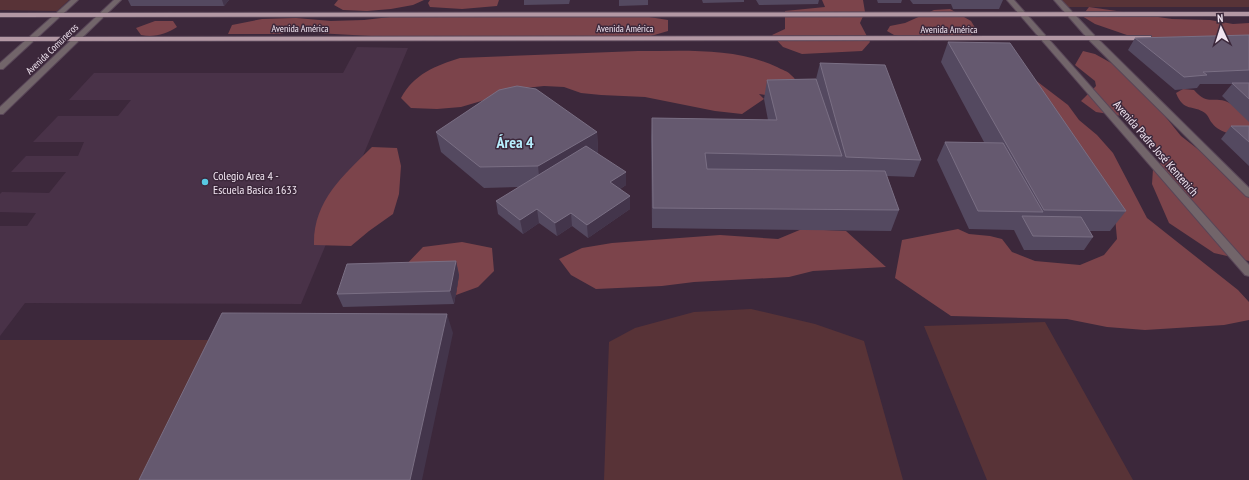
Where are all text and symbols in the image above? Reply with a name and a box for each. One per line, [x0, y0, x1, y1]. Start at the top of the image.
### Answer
north arrow [1201, 8, 1241, 48]
text: N [1217, 11, 1224, 25]
street label: Avenida Comuneros [23, 20, 81, 77]
street label: Avenida América [271, 22, 329, 35]
street label: Avenida América [596, 22, 654, 35]
street label: Avenida América [920, 23, 978, 36]
street label: Avenida Padre José Kentenich [1110, 97, 1202, 199]
district label: Área 4 [495, 132, 534, 152]
place label: Colegio Area 4 - Escuela Basica 1633 [213, 168, 297, 197]
marker: Colegio Area 4 - Escuela Basica 1633 [200, 177, 210, 187]

